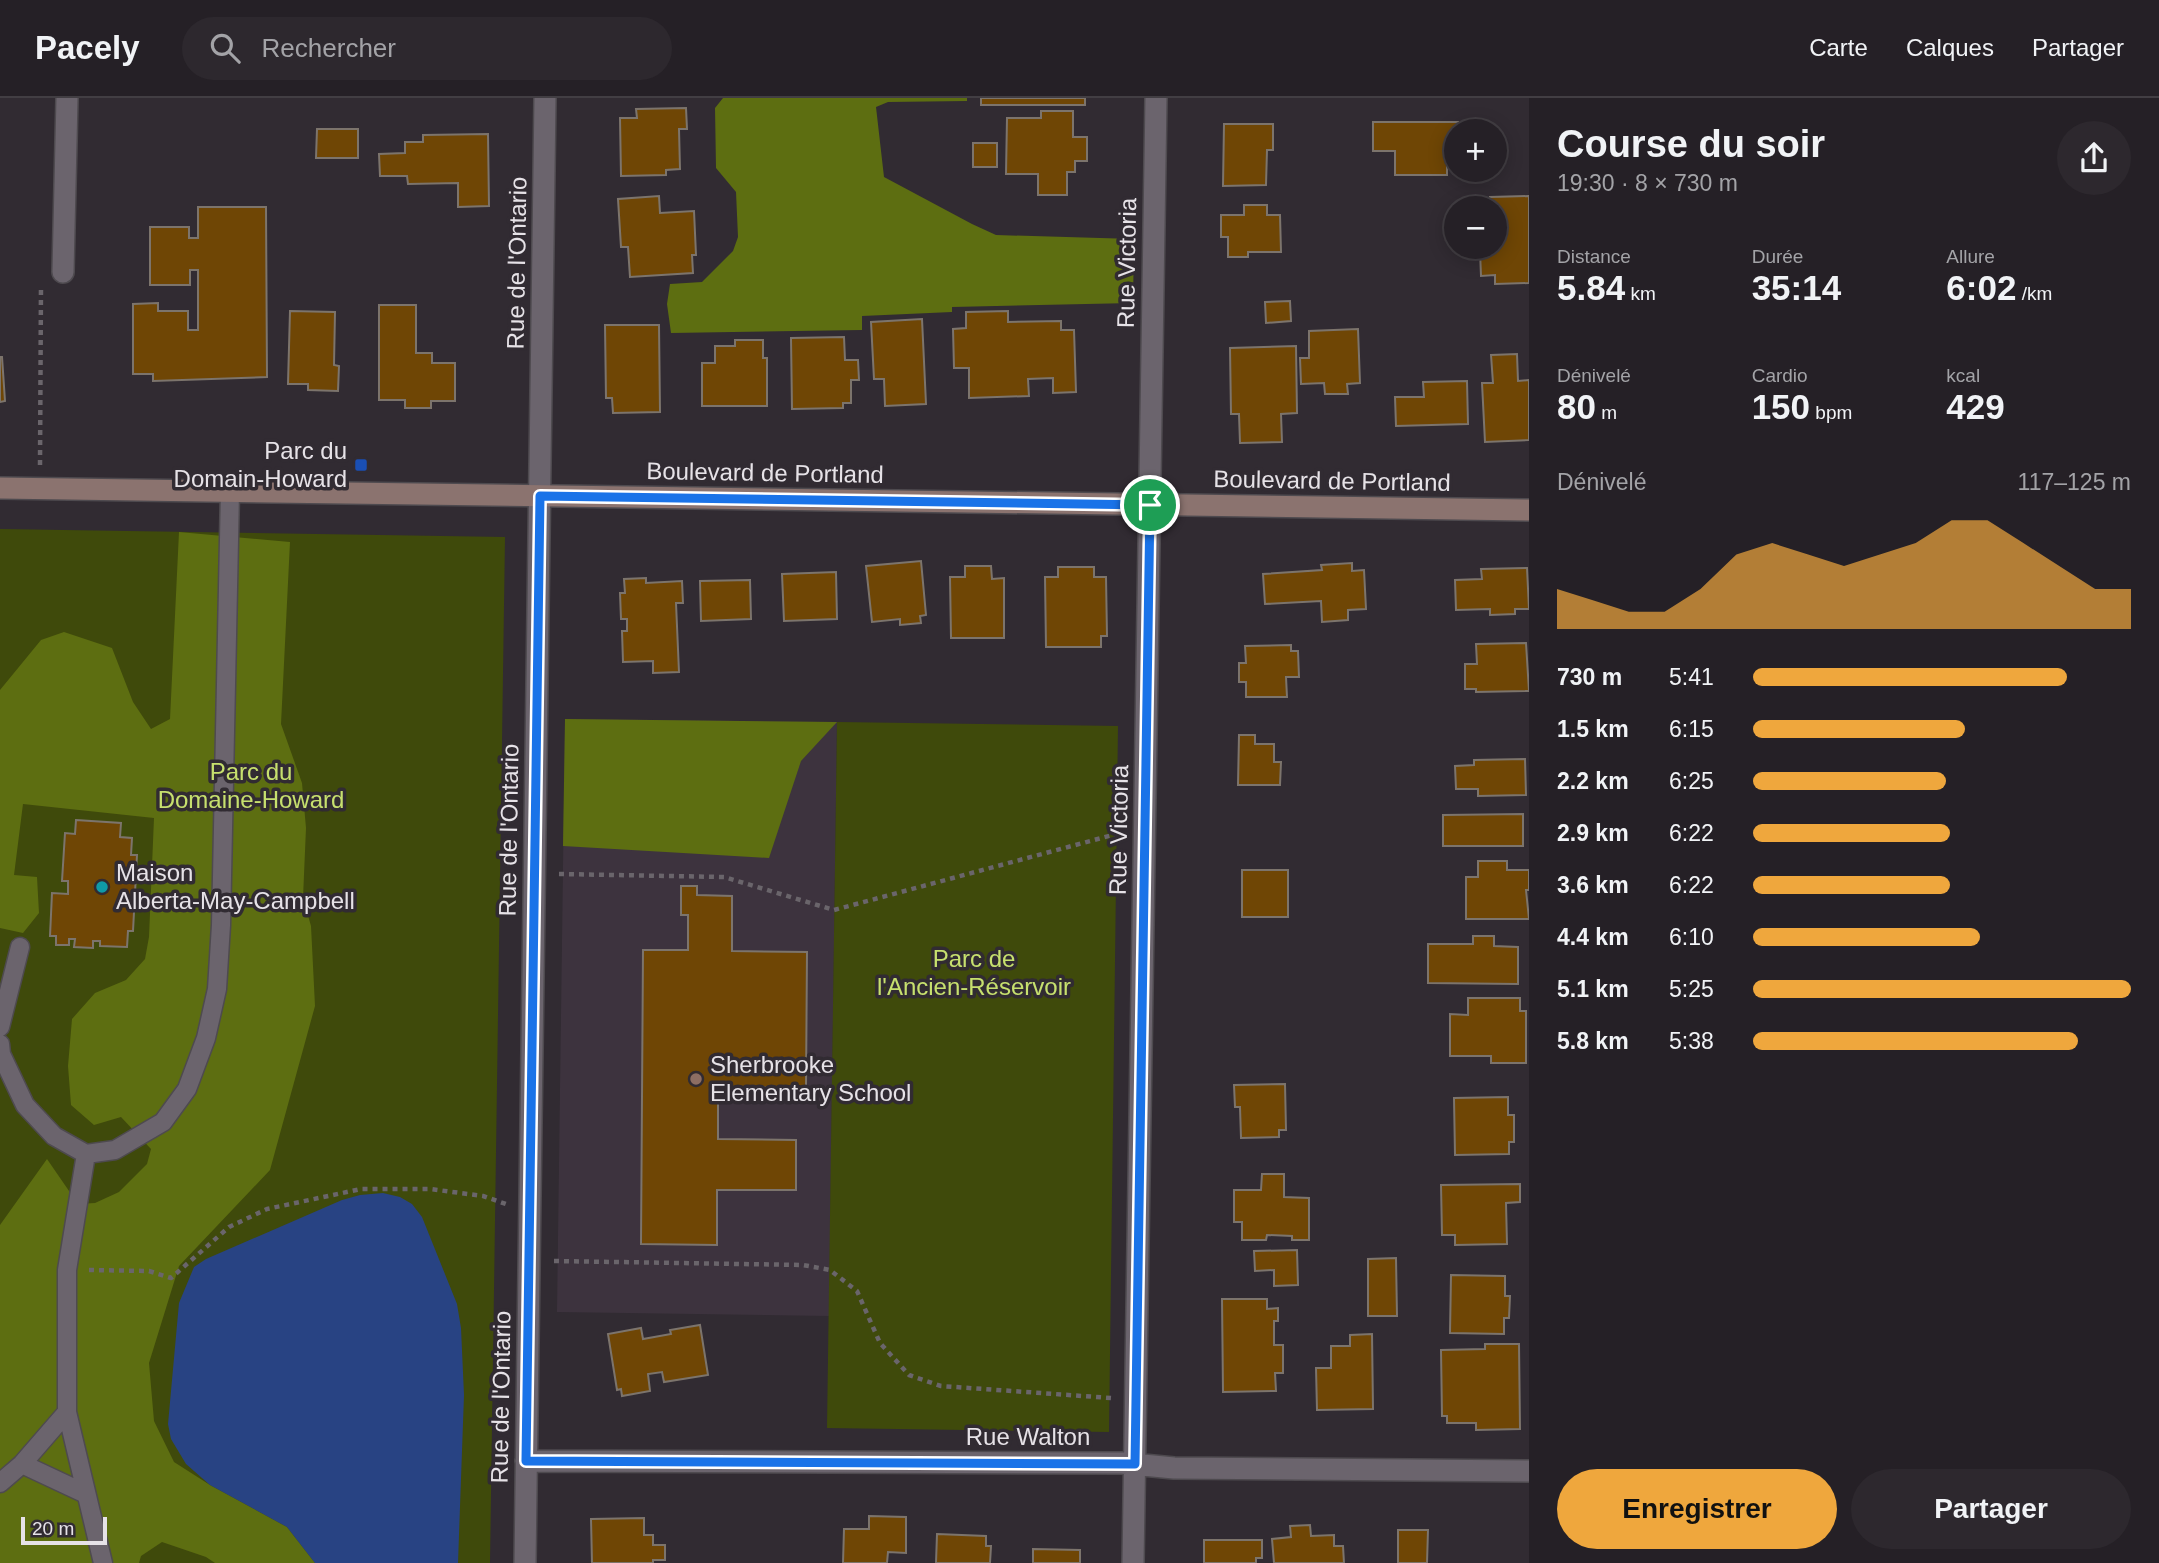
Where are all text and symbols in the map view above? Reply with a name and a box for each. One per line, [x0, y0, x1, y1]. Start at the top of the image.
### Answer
search box [182, 17, 672, 80]
text: Pacely [35, 29, 140, 66]
icon: search [206, 29, 244, 67]
text: Rechercher [262, 33, 396, 63]
text: Carte [1809, 34, 1868, 61]
text: Calques [1906, 34, 1994, 61]
text: Partager [2032, 34, 2124, 61]
map controls [1444, 119, 1507, 259]
button: + [1444, 119, 1507, 182]
button: share [2057, 121, 2131, 195]
text: Course du soir [1557, 123, 1825, 165]
text: 19:30 · 8 × 730 m [1557, 170, 1738, 196]
street label: Rue de l'Ontario [501, 176, 532, 350]
button: − [1444, 196, 1507, 259]
street label: Rue Victoria [1112, 197, 1141, 328]
text: Distance [1557, 246, 1631, 267]
text: Durée [1752, 246, 1803, 267]
text: Allure [1946, 246, 1995, 267]
text: 5.84 [1557, 268, 1625, 307]
text: 35:14 [1752, 268, 1841, 307]
text: 6:02 [1946, 268, 2016, 307]
text: km [1625, 283, 1656, 304]
text: /km [2016, 283, 2052, 304]
text: Dénivelé [1557, 365, 1631, 386]
text: Cardio [1752, 365, 1808, 386]
text: kcal [1946, 365, 1980, 386]
text: 80 [1557, 387, 1596, 426]
text: 150 [1752, 387, 1810, 426]
text: 429 [1946, 387, 2005, 426]
text: m [1596, 402, 1617, 423]
text: bpm [1810, 402, 1852, 423]
place label: Parc du Domain-Howard [174, 437, 347, 492]
marker: Parc du Domain-Howard [353, 457, 369, 473]
street label: Boulevard de Portland [646, 457, 884, 488]
street label: Boulevard de Portland [1213, 465, 1451, 496]
text: Dénivelé [1557, 469, 1647, 495]
text: 117–125 m [2018, 469, 2131, 495]
pin [1120, 475, 1180, 535]
icon: arrive [1131, 486, 1169, 524]
text: 730 m [1557, 664, 1622, 690]
text: 5:41 [1669, 664, 1714, 690]
text: 1.5 km [1557, 716, 1629, 742]
text: 6:15 [1669, 716, 1714, 742]
street label: Rue de l'Ontario [493, 743, 524, 917]
park label: Parc du Domaine-Howard [158, 758, 344, 813]
street label: Rue Victoria [1104, 764, 1133, 895]
text: 2.2 km [1557, 768, 1629, 794]
text: 6:25 [1669, 768, 1714, 794]
text: 2.9 km [1557, 820, 1629, 846]
text: 6:22 [1669, 820, 1714, 846]
place label: Maison Alberta-May-Campbell [116, 859, 355, 914]
text: 3.6 km [1557, 872, 1629, 898]
text: 6:22 [1669, 872, 1714, 898]
marker: Maison Alberta-May-Campbell [94, 879, 110, 895]
text: 4.4 km [1557, 924, 1629, 950]
text: 6:10 [1669, 924, 1714, 950]
park label: Parc de l'Ancien-Réservoir [877, 945, 1071, 1000]
text: 5.1 km [1557, 976, 1629, 1002]
text: 5:25 [1669, 976, 1714, 1002]
text: 5.8 km [1557, 1028, 1629, 1054]
text: 5:38 [1669, 1028, 1714, 1054]
place label: Sherbrooke Elementary School [710, 1051, 911, 1106]
marker: Sherbrooke Elementary School [688, 1071, 704, 1087]
street label: Rue de l'Ontario [485, 1310, 516, 1484]
street label: Rue Walton [966, 1423, 1090, 1450]
button: Enregistrer [1557, 1469, 1837, 1549]
button: Partager [1851, 1469, 2131, 1549]
scale bar [21, 1514, 107, 1546]
text: 20 m [32, 1518, 74, 1539]

